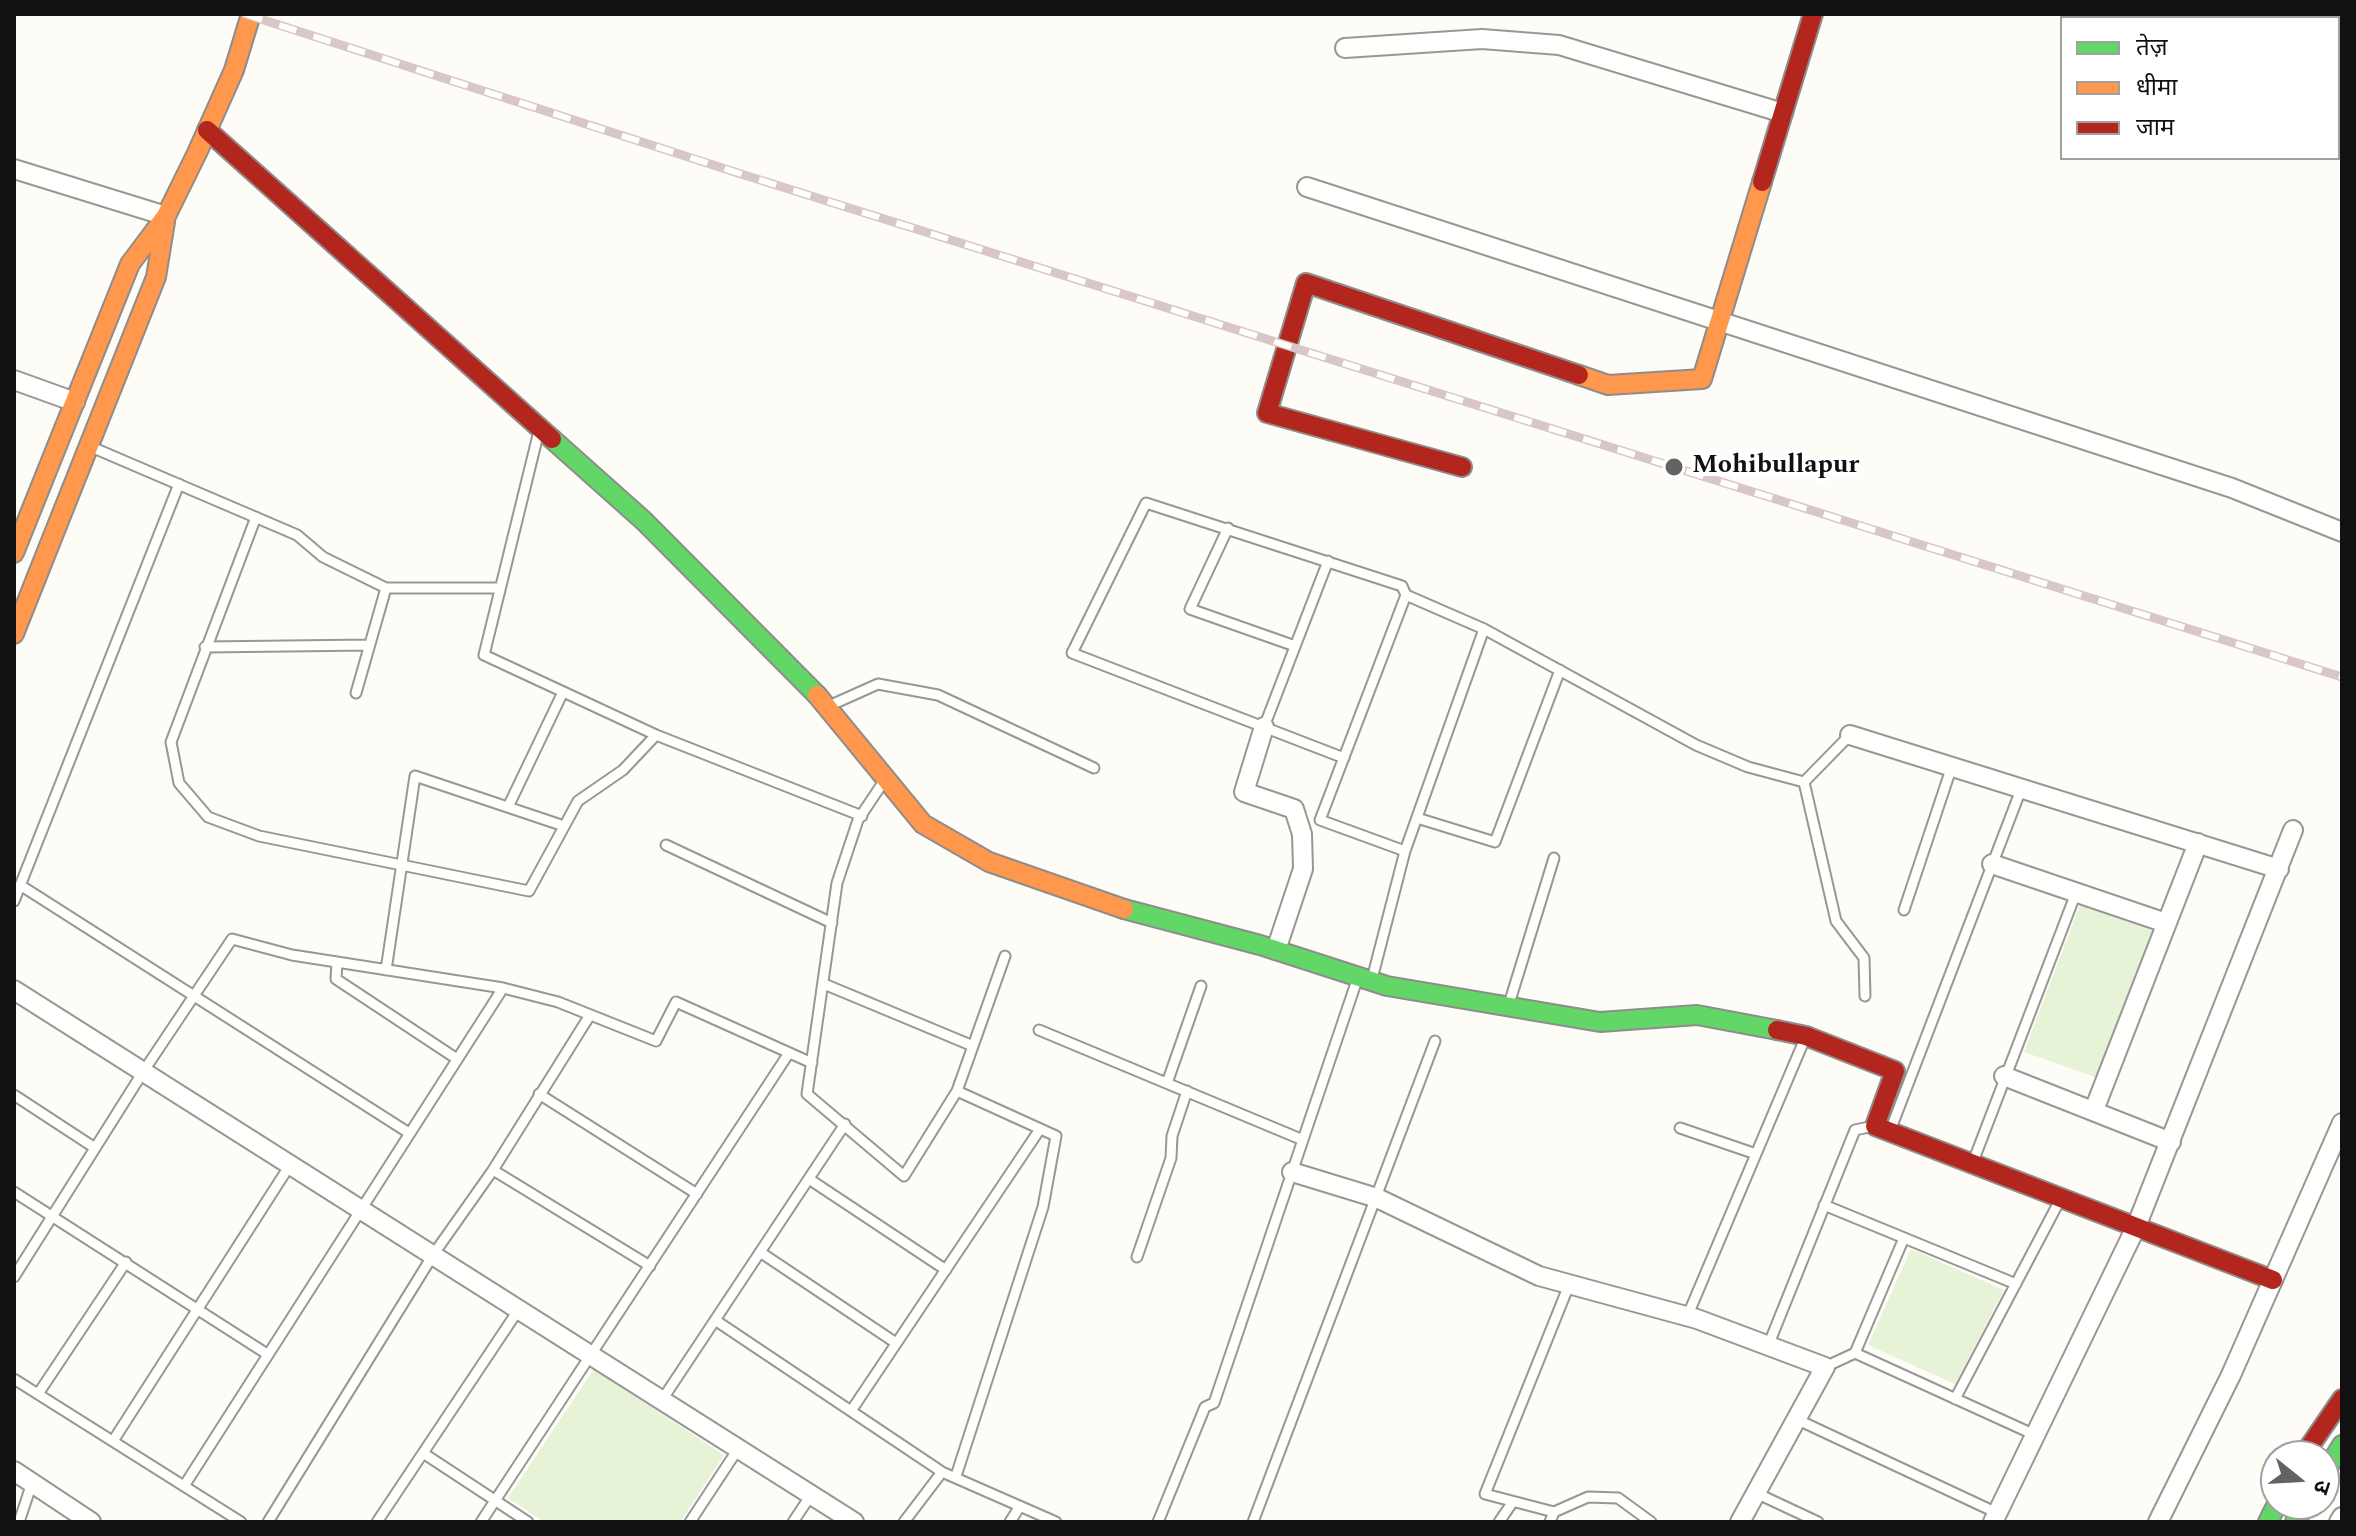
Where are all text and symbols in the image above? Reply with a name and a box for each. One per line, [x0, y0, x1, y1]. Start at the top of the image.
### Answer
legend [2060, 16, 2340, 160]
text: तेज़ [2136, 30, 2168, 66]
text: धीमा [2136, 70, 2178, 106]
text: जाम [2136, 110, 2174, 146]
place label: Mohibullapur [1692, 451, 1859, 483]
marker: Mohibullapur [1663, 456, 1685, 478]
north arrow [2260, 1440, 2340, 1520]
text: उ [2304, 1476, 2339, 1498]

